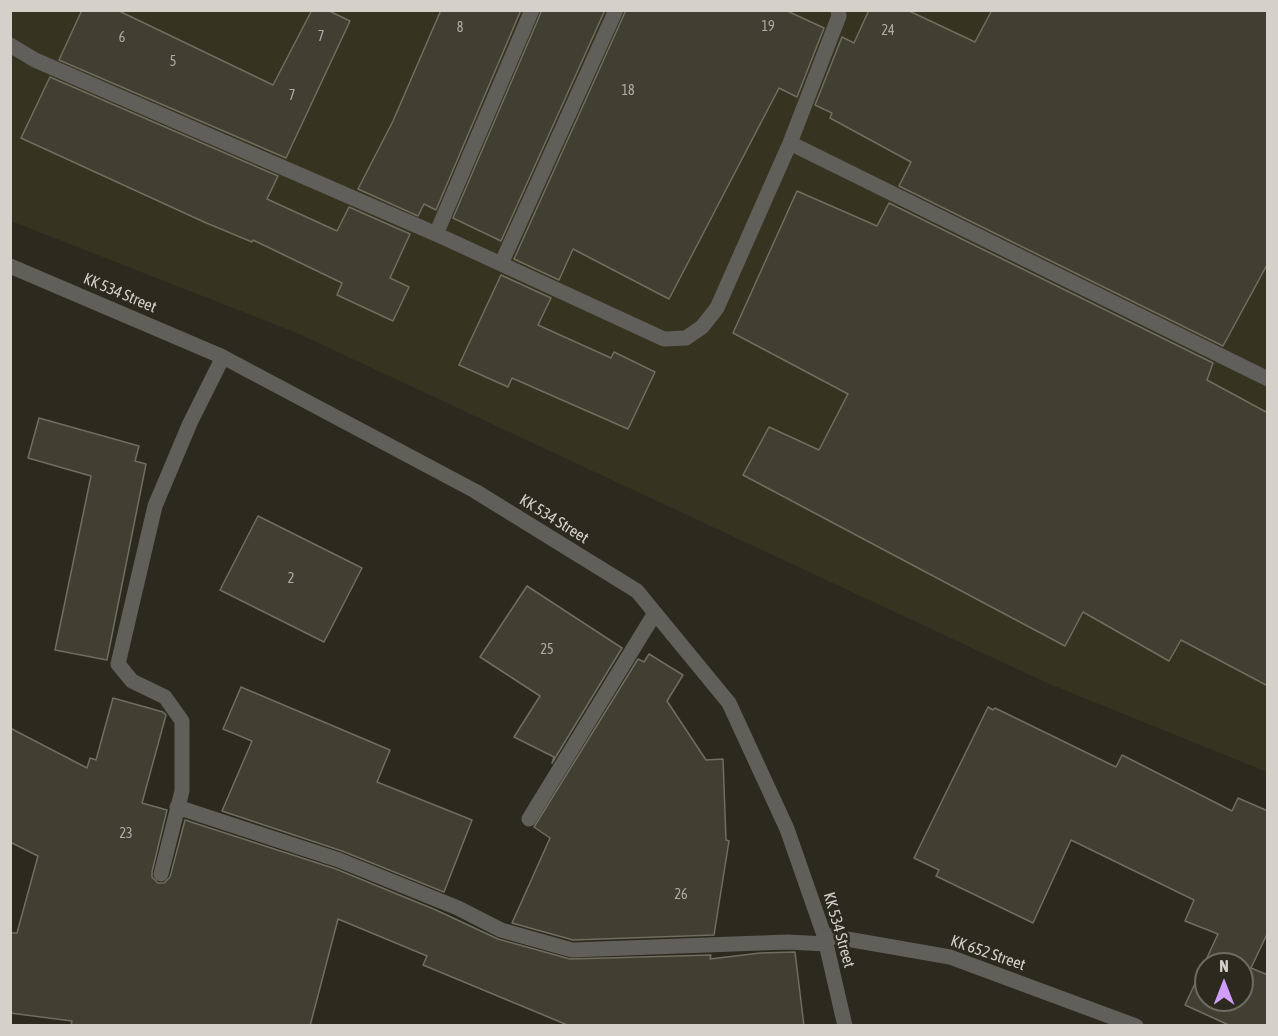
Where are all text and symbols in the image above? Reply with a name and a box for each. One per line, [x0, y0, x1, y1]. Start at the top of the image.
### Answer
house number: 19 [761, 19, 775, 35]
house number: 8 [457, 20, 463, 36]
house number: 24 [881, 23, 895, 39]
house number: 7 [318, 29, 324, 45]
house number: 6 [119, 30, 125, 46]
house number: 5 [170, 54, 176, 70]
house number: 18 [621, 83, 635, 99]
house number: 7 [289, 88, 295, 104]
street label: KK 534 Street [80, 269, 160, 317]
street label: KK 534 Street [516, 490, 592, 548]
house number: 2 [288, 571, 294, 587]
house number: 25 [540, 642, 554, 658]
house number: 23 [119, 826, 133, 842]
house number: 26 [674, 887, 688, 903]
street label: KK 534 Street [819, 890, 859, 970]
street label: KK 652 Street [948, 931, 1028, 975]
north arrow [1194, 952, 1254, 1012]
text: N [1219, 957, 1229, 975]

